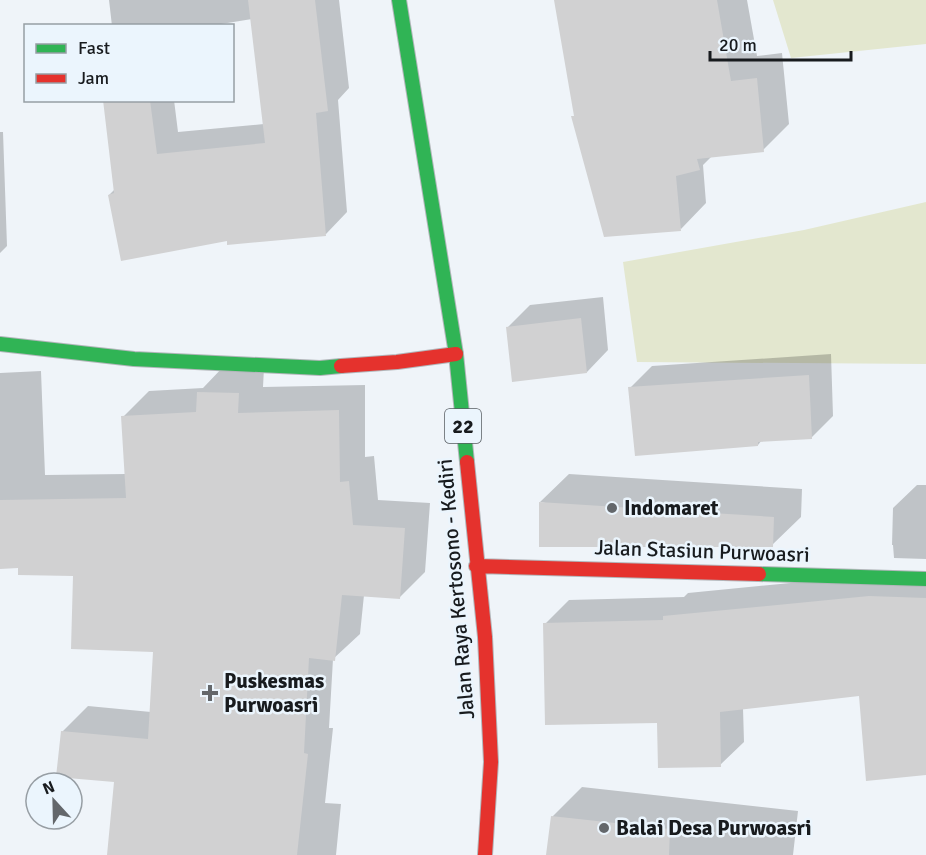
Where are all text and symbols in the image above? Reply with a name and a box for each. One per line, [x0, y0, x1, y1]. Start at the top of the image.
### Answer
legend [24, 24, 234, 102]
scale bar [710, 24, 851, 62]
text: 20 m [719, 34, 757, 56]
text: Fast [78, 37, 110, 59]
text: Jam [78, 67, 109, 89]
road number: 22 [445, 409, 481, 443]
street label: Jalan Raya Kertosono - Kediri [432, 458, 480, 720]
place label: Indomaret [624, 495, 719, 521]
marker: Indomaret [605, 501, 619, 515]
street label: Jalan Stasiun Purwoasri [594, 534, 810, 568]
place label: Puskesmas Purwoasri [224, 668, 324, 718]
marker: Puskesmas Purwoasri [201, 684, 219, 702]
north arrow [24, 771, 84, 831]
text: N [40, 777, 58, 799]
place label: Balai Desa Purwoasri [616, 815, 812, 841]
marker: Balai Desa Purwoasri [597, 821, 611, 835]

